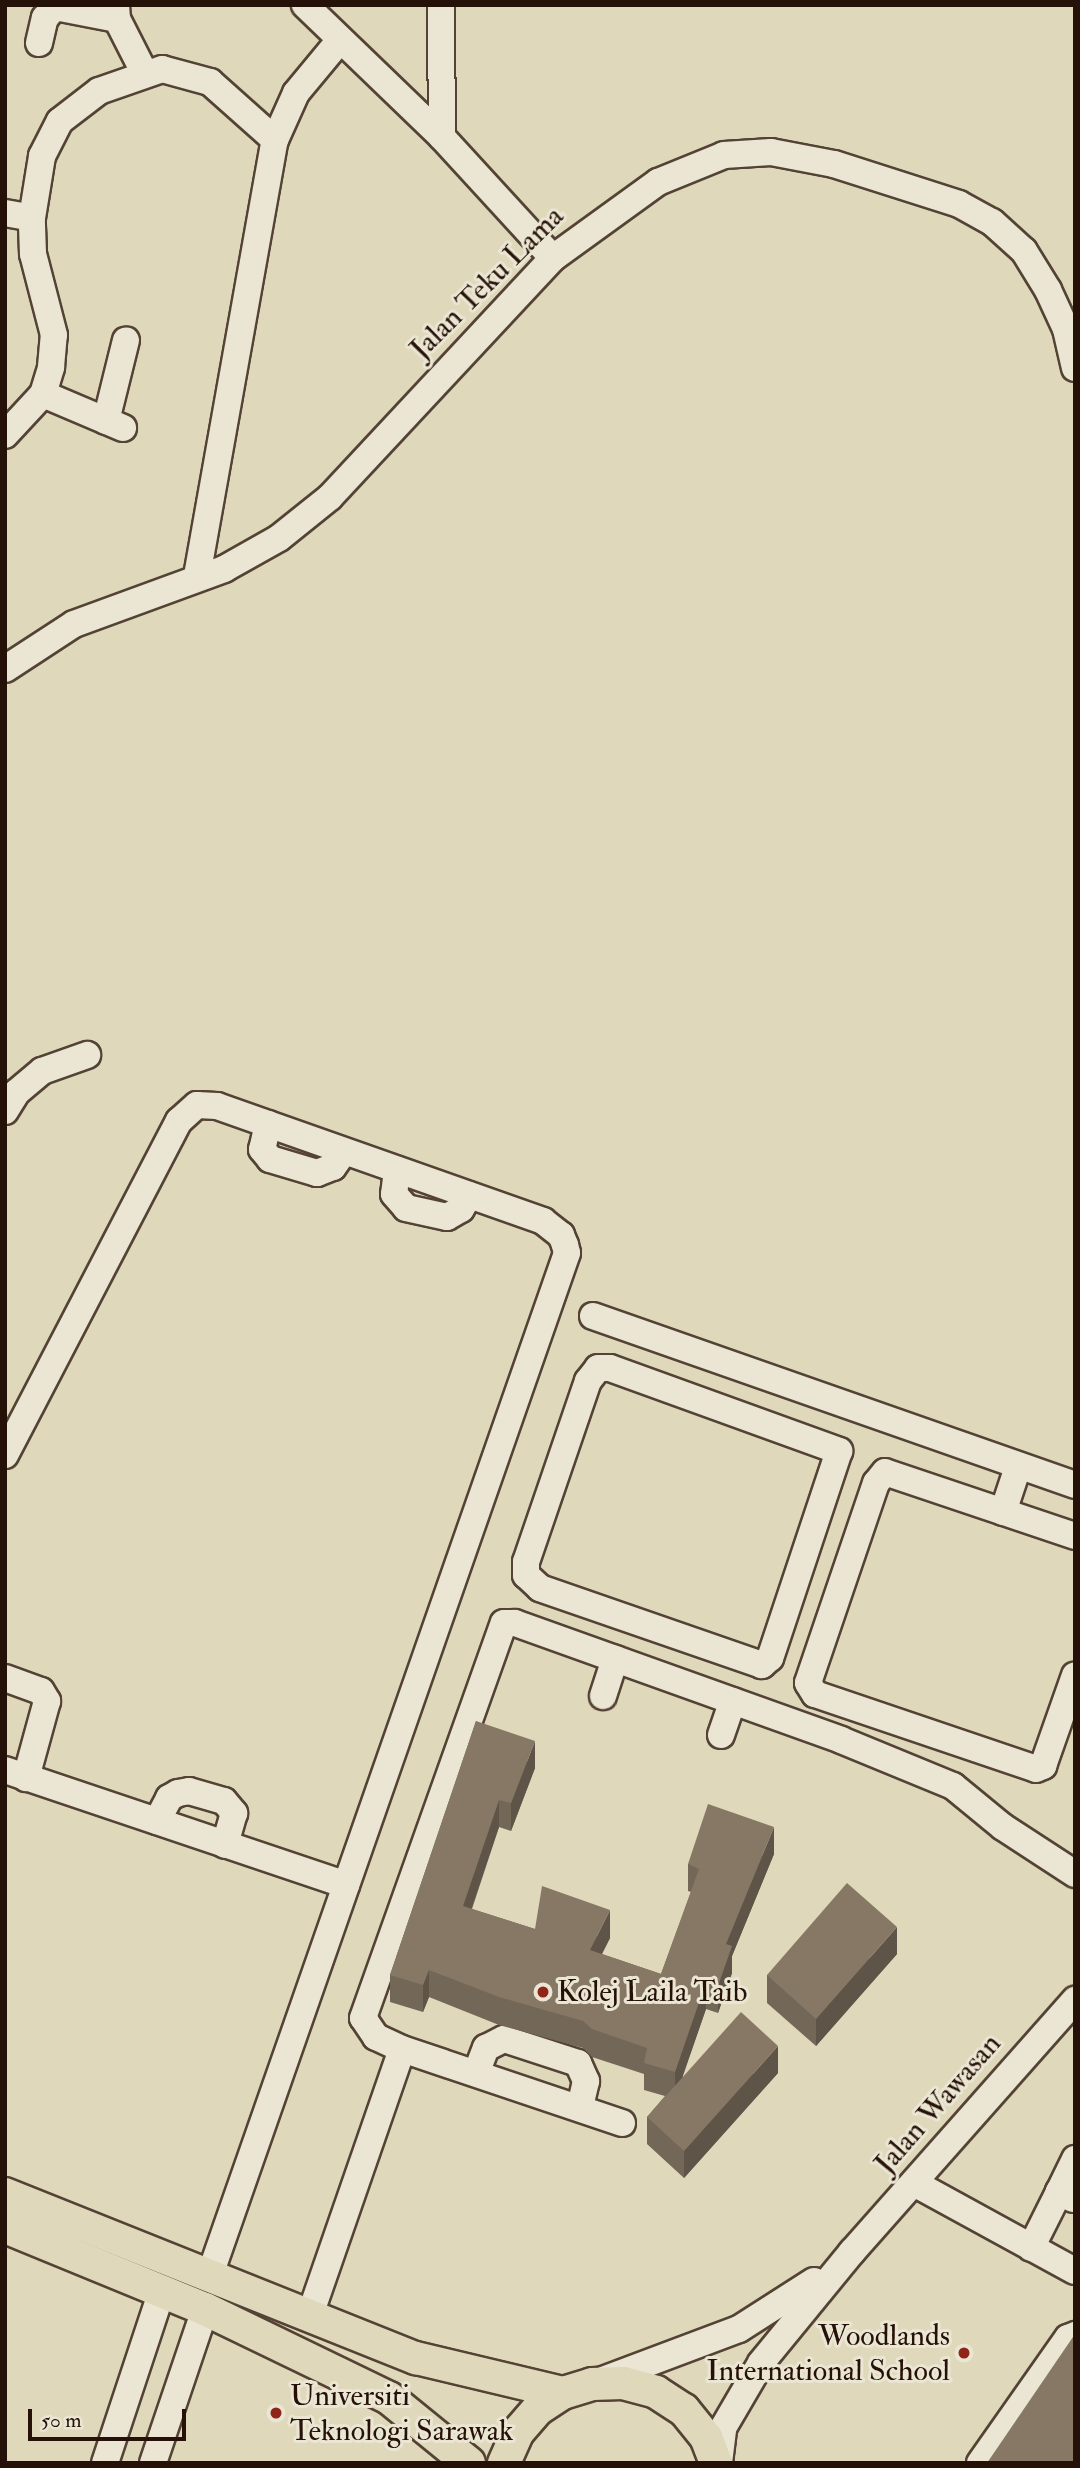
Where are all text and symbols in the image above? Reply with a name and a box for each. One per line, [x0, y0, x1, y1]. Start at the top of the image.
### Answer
street label: Jalan Teku Lama [403, 199, 571, 367]
place label: Kolej Laila Taib [557, 1974, 747, 2010]
marker: Kolej Laila Taib [535, 1984, 551, 2000]
street label: Jalan Wawasan [867, 2026, 1009, 2182]
place label: Woodlands International School [707, 2318, 950, 2388]
marker: Woodlands International School [956, 2345, 972, 2361]
place label: Universiti Teknologi Sarawak [290, 2378, 513, 2448]
scale bar [32, 2394, 189, 2438]
marker: Universiti Teknologi Sarawak [268, 2405, 284, 2421]
text: 50 m [41, 2407, 82, 2434]

